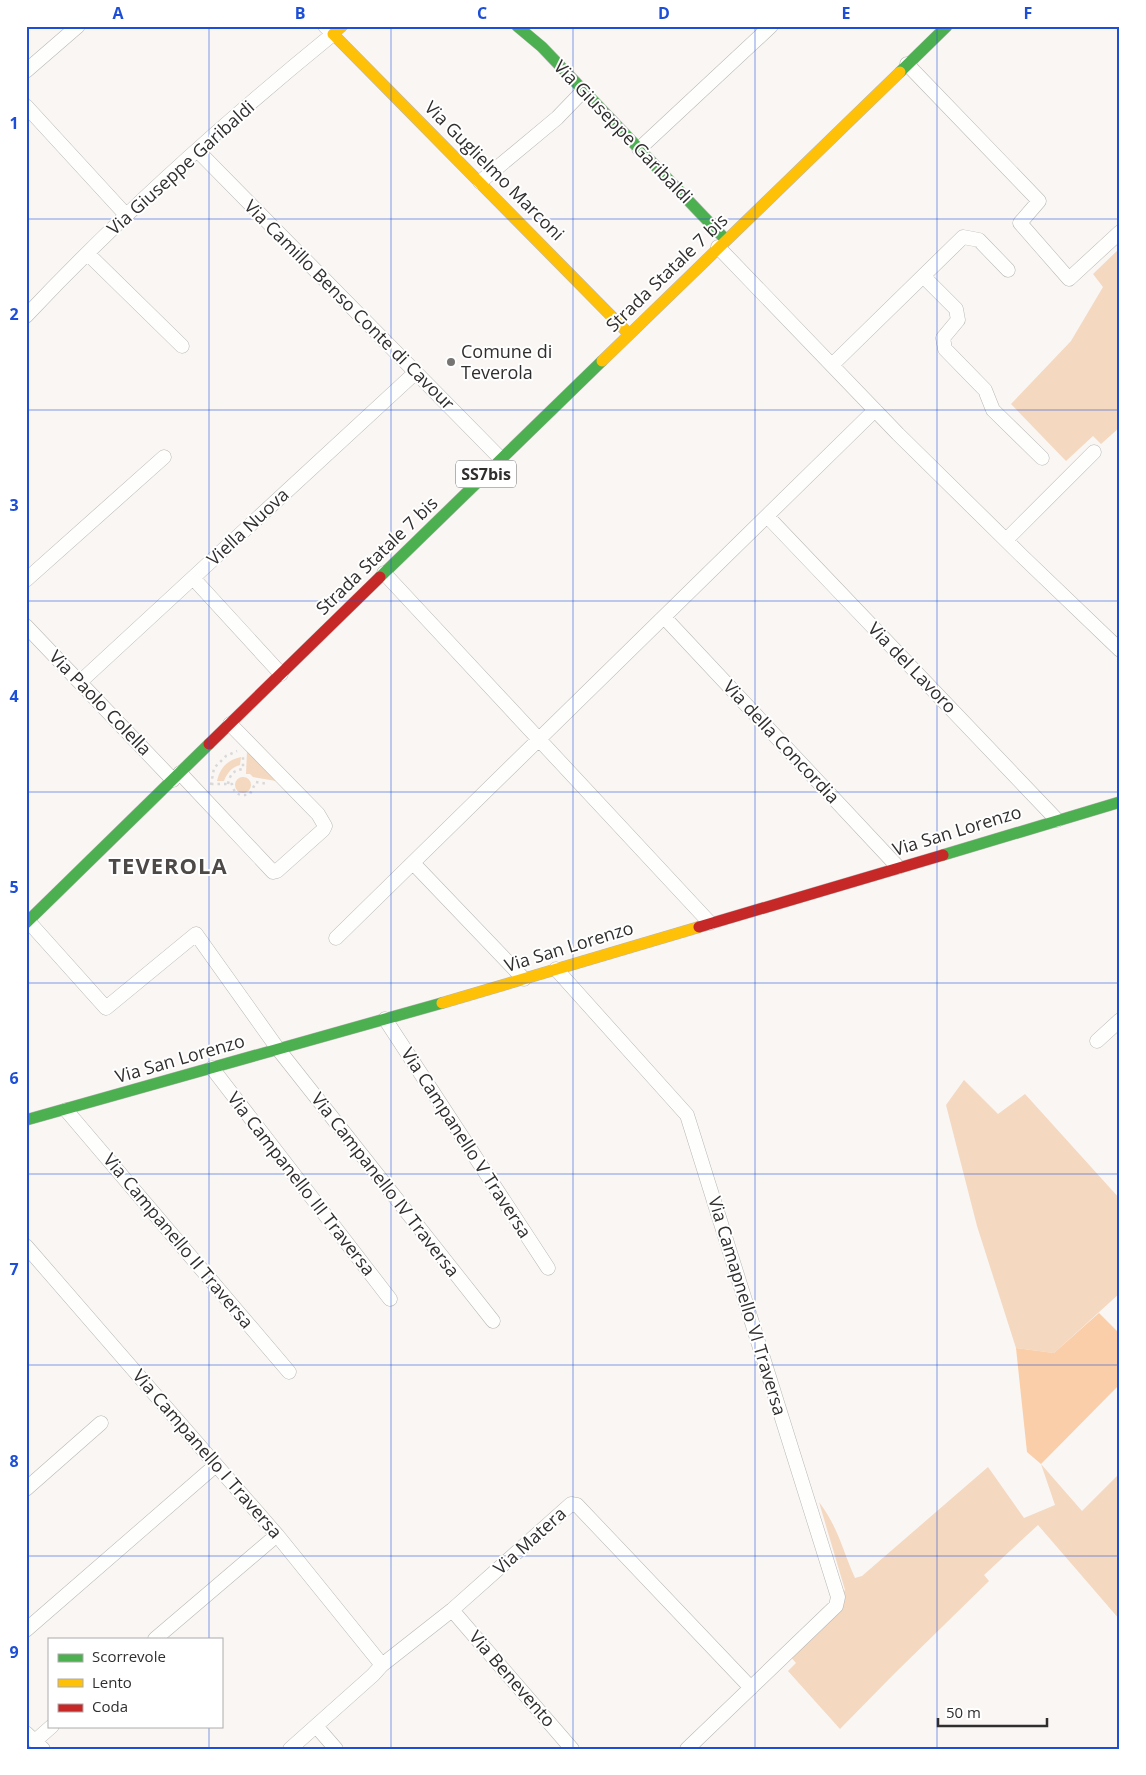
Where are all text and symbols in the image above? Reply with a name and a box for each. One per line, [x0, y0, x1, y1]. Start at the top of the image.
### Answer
text: A [112, 2, 124, 24]
text: B [295, 2, 305, 24]
text: C [477, 2, 487, 24]
text: D [658, 2, 670, 24]
text: E [842, 2, 851, 24]
text: F [1024, 2, 1032, 24]
street label: Via Giuseppe Garibaldi [549, 55, 698, 208]
street label: Via Giuseppe Garibaldi [102, 95, 259, 240]
street label: Via Guglielmo Marconi [420, 95, 570, 245]
text: 1 [9, 112, 19, 134]
street label: Via Camillo Benso Conte di Cavour [239, 194, 461, 415]
street label: Strada Statale 7 bis [600, 208, 732, 337]
text: 2 [9, 303, 19, 325]
place label: Comune di Teverola [461, 339, 552, 384]
marker: Comune di Teverola [445, 356, 457, 368]
road number: SS7bis [456, 460, 516, 488]
street label: Viella Nuova [201, 482, 293, 570]
street label: Strada Statale 7 bis [310, 491, 442, 620]
text: 3 [9, 494, 19, 516]
street label: Via del Lavoro [863, 617, 962, 718]
street label: Via Paolo Colella [44, 644, 157, 760]
street label: Via della Concordia [718, 674, 845, 808]
text: 4 [9, 685, 19, 707]
street label: Via San Lorenzo [889, 799, 1024, 861]
district label: TEVEROLA [108, 850, 228, 880]
text: 5 [9, 876, 19, 898]
street label: Via San Lorenzo [501, 915, 636, 977]
street label: Via San Lorenzo [112, 1028, 247, 1088]
street label: Via Campanello V Traversa [396, 1043, 537, 1242]
text: 6 [9, 1067, 19, 1089]
street label: Via Campanello III Traversa [223, 1087, 381, 1280]
street label: Via Campanello IV Traversa [306, 1087, 465, 1281]
street label: Via Campanello II Traversa [98, 1148, 259, 1333]
street label: Via Camapnello VI Traversa [703, 1193, 793, 1418]
text: 7 [9, 1258, 19, 1280]
street label: Via Campanello I Traversa [128, 1364, 288, 1543]
text: 8 [9, 1450, 19, 1472]
street label: Via Matera [488, 1501, 571, 1579]
street label: Via Benevento [464, 1625, 561, 1732]
legend [48, 1638, 222, 1728]
text: 9 [9, 1641, 19, 1663]
text: Scorrevole [92, 1646, 166, 1666]
text: Lento [92, 1672, 132, 1692]
scale bar [938, 1695, 1047, 1727]
text: Coda [92, 1696, 128, 1716]
text: 50 m [946, 1702, 981, 1722]

